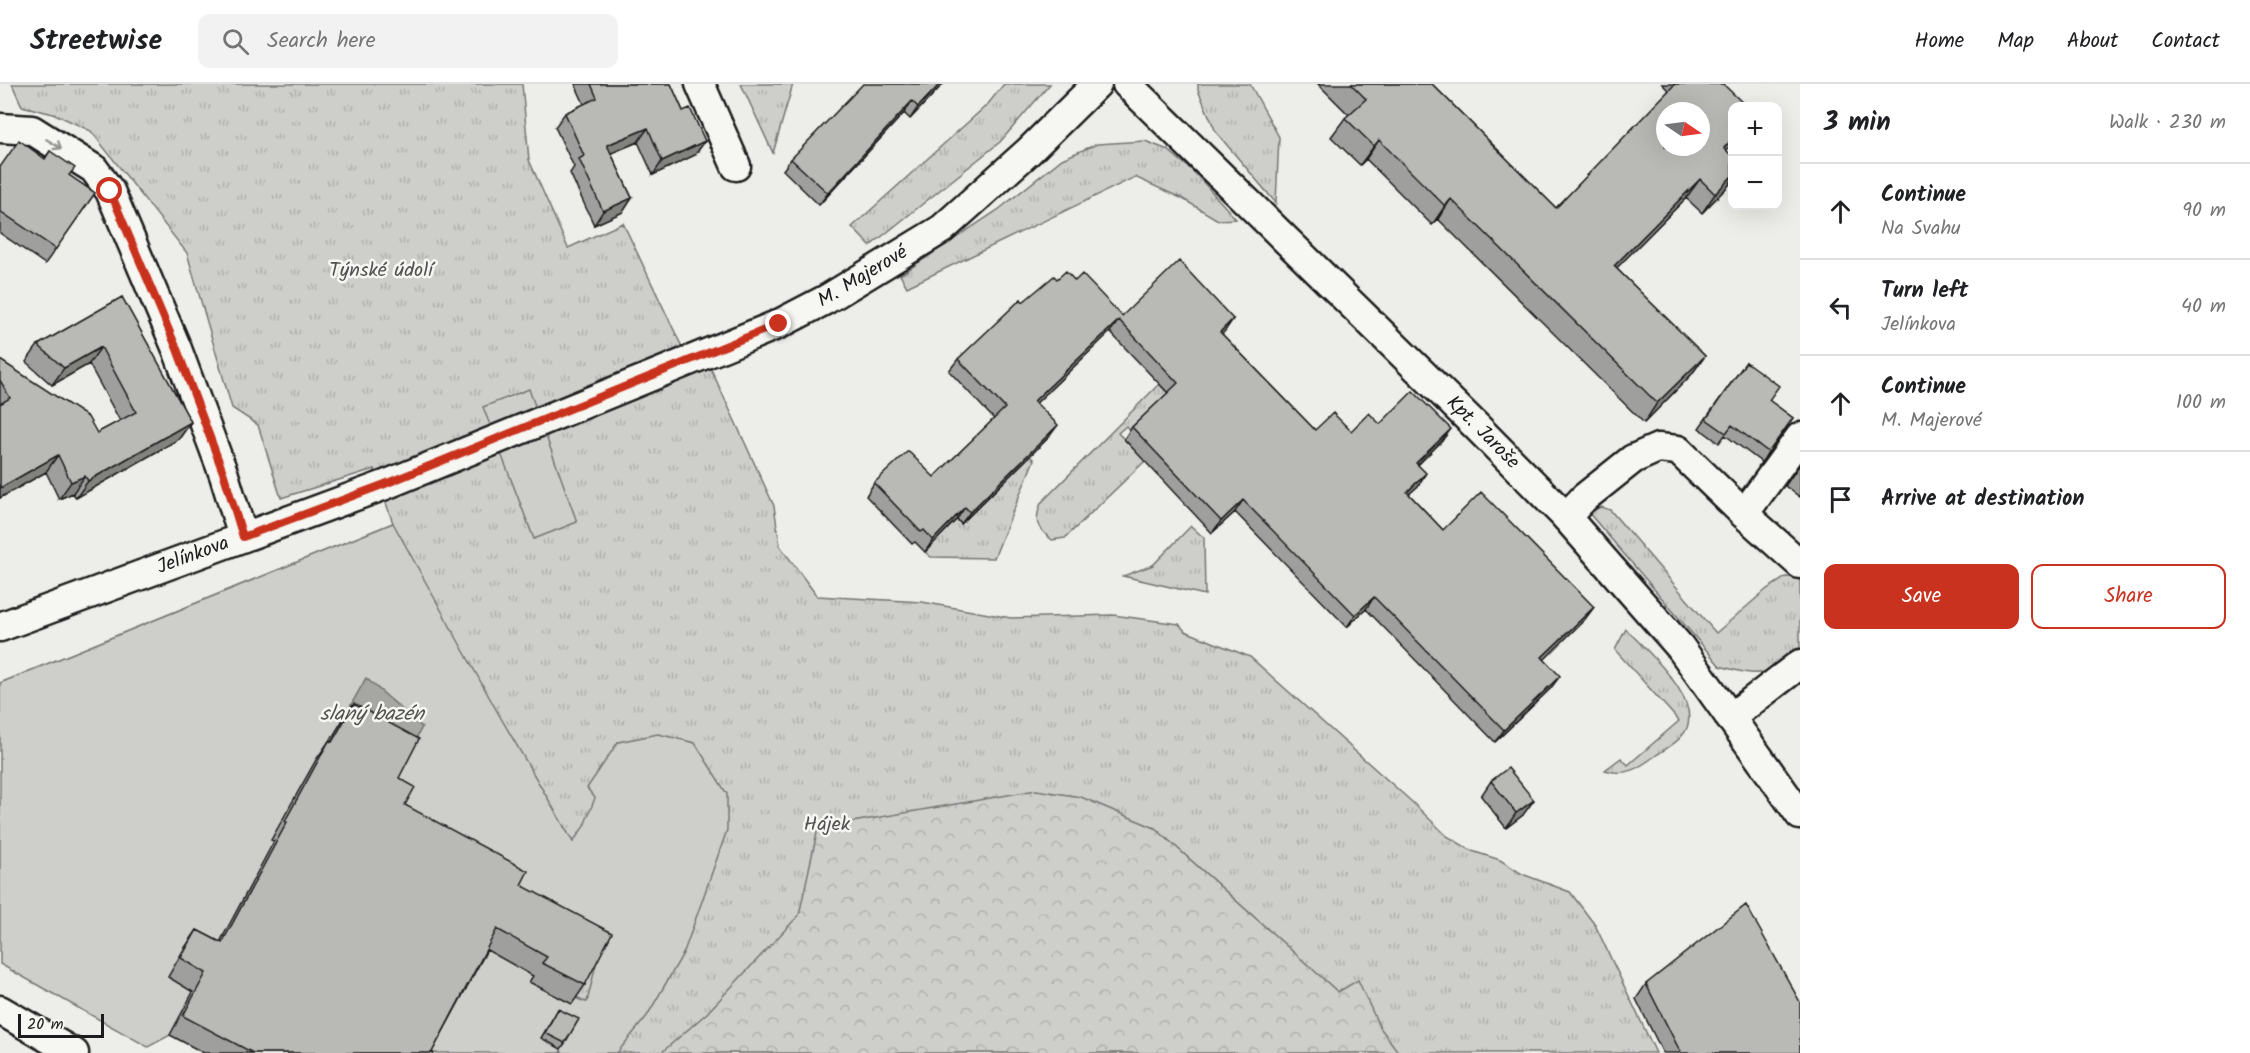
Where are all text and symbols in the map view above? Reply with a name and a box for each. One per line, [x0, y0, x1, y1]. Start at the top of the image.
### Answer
search box [198, 14, 618, 68]
text: Streetwise [30, 19, 162, 64]
text: Search here [267, 24, 376, 59]
icon: search [219, 25, 252, 58]
text: Home [1915, 25, 1964, 58]
text: Map [1997, 25, 2034, 58]
text: About [2067, 25, 2118, 58]
text: Contact [2151, 25, 2220, 58]
north arrow [1656, 102, 1710, 156]
map controls [1728, 102, 1782, 210]
button: + [1728, 102, 1782, 156]
text: 3 min [1824, 102, 1891, 144]
text: Walk · 230 m [2109, 107, 2226, 139]
one-way arrow [45, 139, 62, 151]
button: − [1728, 156, 1782, 210]
route start [96, 177, 122, 203]
text: Continue [1881, 178, 1966, 213]
icon: ahead [1824, 195, 1857, 228]
text: 90 m [2182, 195, 2226, 227]
text: Na Svahu [1881, 213, 1961, 245]
street label: M. Majerové [812, 237, 915, 317]
park label: Týnské údolí [329, 255, 436, 287]
text: Turn left [1881, 274, 1968, 309]
icon: left [1824, 291, 1857, 324]
text: 40 m [2181, 291, 2226, 323]
text: Jelínkova [1881, 309, 1956, 341]
route end [765, 310, 791, 336]
text: Continue [1881, 370, 1966, 405]
icon: ahead [1824, 387, 1857, 420]
text: 100 m [2176, 387, 2226, 419]
street label: Kpt. Jaroše [1438, 388, 1527, 477]
text: M. Majerové [1881, 405, 1982, 437]
text: Arrive at destination [1881, 482, 2084, 517]
icon: arrive [1824, 483, 1857, 516]
street label: Jelínkova [153, 528, 234, 584]
button: Save [1824, 564, 2019, 629]
button: Share [2031, 564, 2226, 629]
water label: slaný bazén [320, 698, 426, 731]
park label: Hájek [804, 809, 851, 841]
scale bar [18, 1011, 104, 1038]
text: 20 m [27, 1012, 63, 1037]

